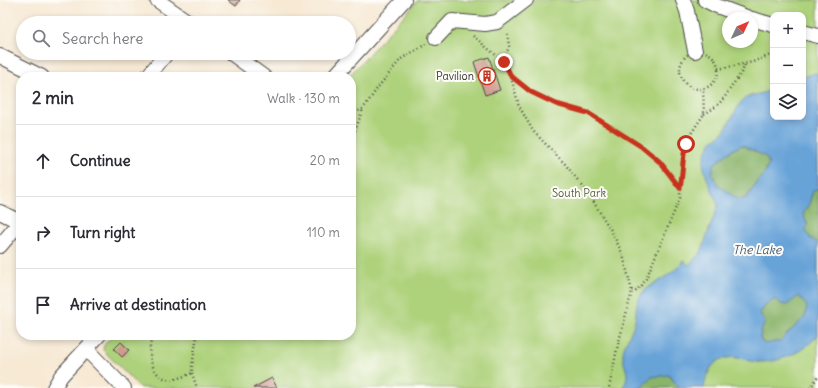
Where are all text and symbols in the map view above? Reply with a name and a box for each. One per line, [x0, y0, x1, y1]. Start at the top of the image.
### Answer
north arrow [722, 12, 758, 48]
map controls [770, 12, 806, 120]
button: + [770, 12, 806, 48]
search box [16, 16, 356, 60]
icon: search [30, 27, 52, 49]
text: Search here [62, 29, 143, 48]
button: − [770, 48, 806, 84]
route end [495, 53, 513, 71]
building icon: Pavilion [477, 66, 497, 86]
place label: Pavilion [436, 69, 474, 83]
button: layers [770, 84, 806, 120]
text: 2 min [32, 87, 74, 109]
text: Walk · 130 m [267, 90, 340, 107]
route start [677, 135, 695, 153]
icon: ahead [32, 150, 54, 172]
text: Continue [70, 151, 131, 170]
text: 20 m [310, 152, 340, 169]
park label: South Park [552, 186, 606, 200]
icon: right [32, 222, 54, 244]
text: Turn right [70, 223, 135, 242]
text: 110 m [307, 224, 340, 241]
water label: The Lake [733, 242, 783, 257]
icon: arrive [32, 294, 54, 316]
text: Arrive at destination [70, 295, 206, 314]

